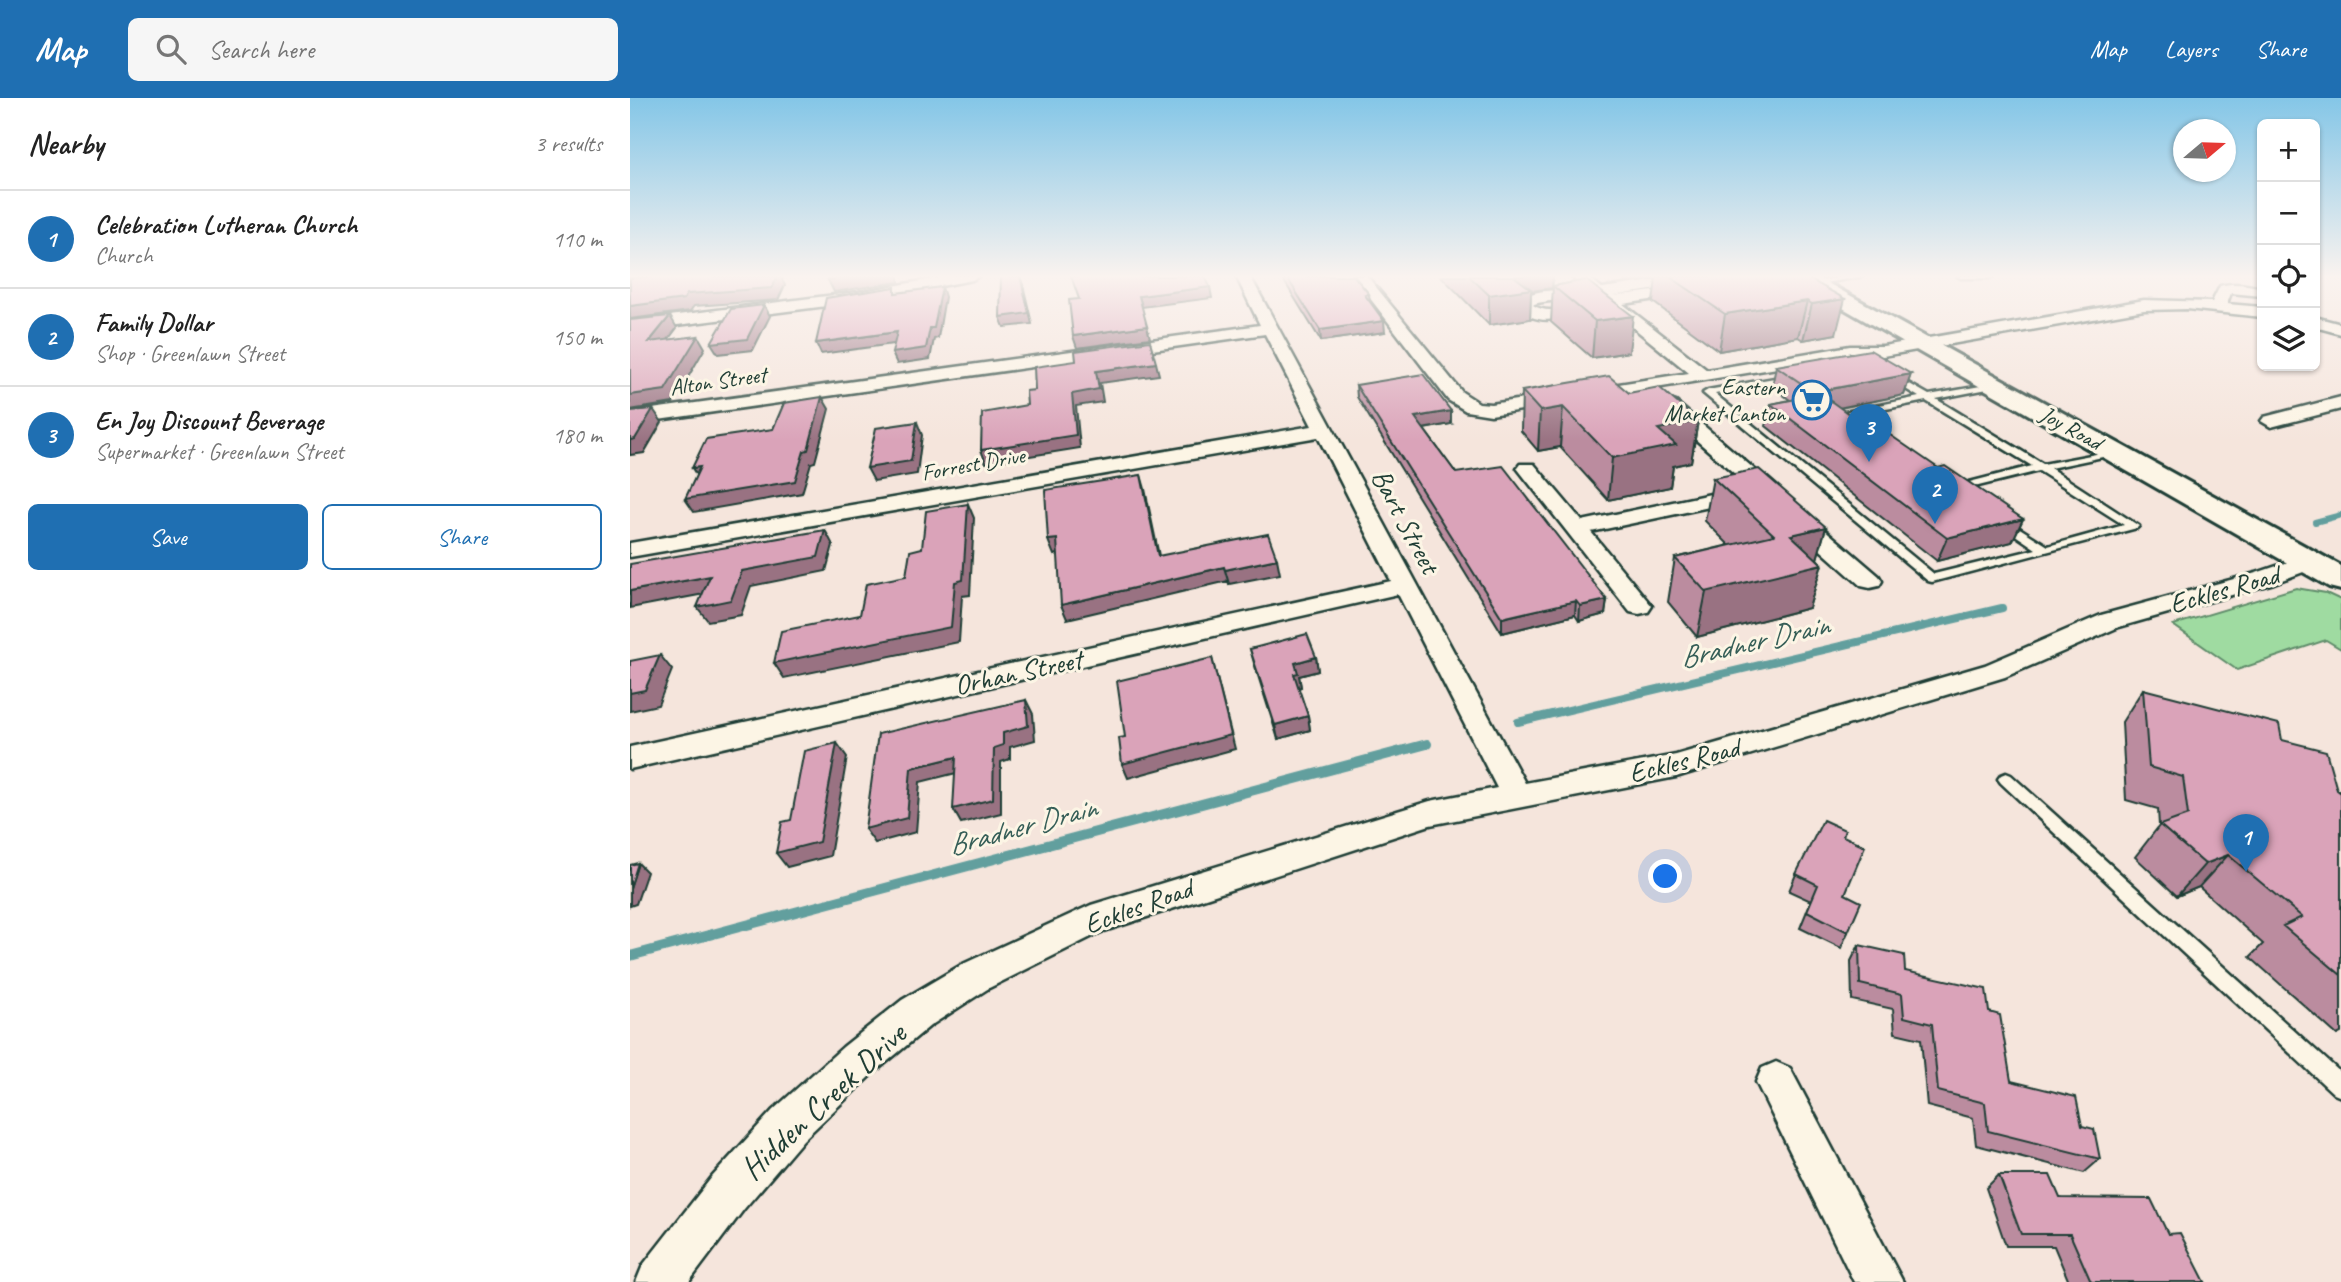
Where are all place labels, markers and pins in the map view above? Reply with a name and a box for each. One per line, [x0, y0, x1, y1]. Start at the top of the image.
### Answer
place label: Eastern Market Canton [1664, 373, 1787, 428]
supermarket icon: Eastern Market Canton [1791, 379, 1833, 421]
pin: 3 [1846, 404, 1892, 462]
pin: 2 [1912, 466, 1958, 524]
pin: 1 [2223, 814, 2269, 872]

